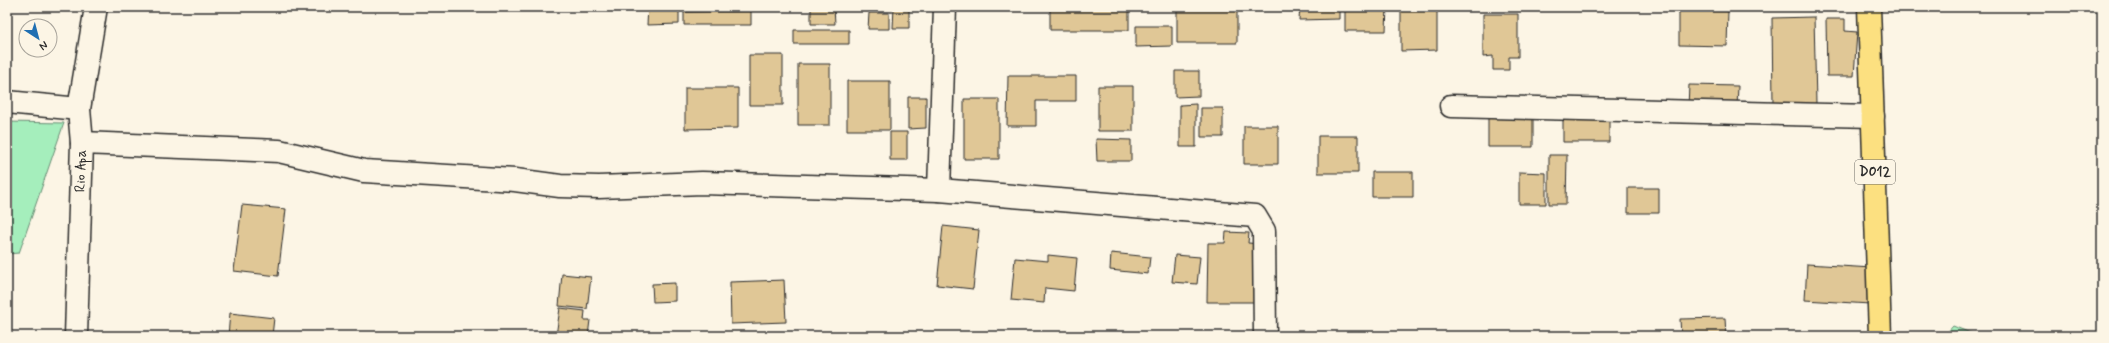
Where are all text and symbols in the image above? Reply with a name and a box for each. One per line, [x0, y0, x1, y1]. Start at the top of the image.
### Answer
north arrow [18, 18, 58, 58]
text: N [36, 37, 50, 53]
street label: Rio Apa [70, 149, 93, 193]
road number: D012 [1855, 160, 1895, 184]

